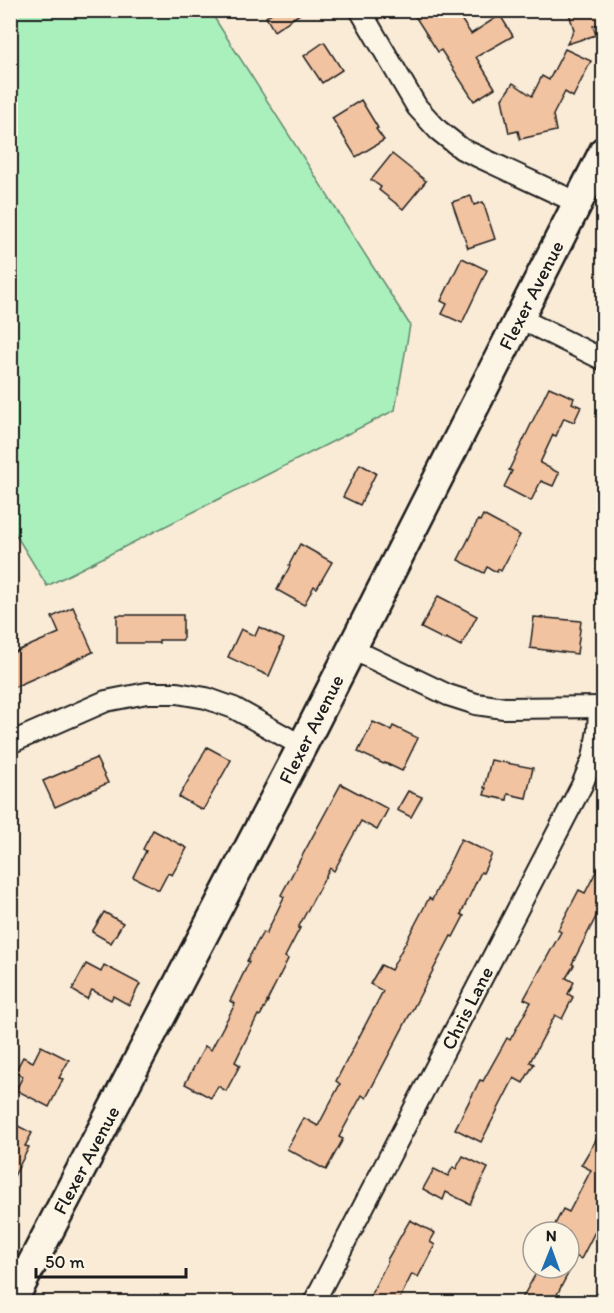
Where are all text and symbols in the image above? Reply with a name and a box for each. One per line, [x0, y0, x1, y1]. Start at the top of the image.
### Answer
street label: Flexer Avenue [493, 236, 569, 354]
street label: Flexer Avenue [273, 670, 349, 788]
street label: Chris Lane [436, 962, 498, 1054]
street label: Flexer Avenue [47, 1102, 125, 1218]
north arrow [521, 1220, 581, 1280]
text: N [546, 1226, 557, 1245]
scale bar [36, 1241, 186, 1279]
text: 50 m [45, 1251, 85, 1273]

